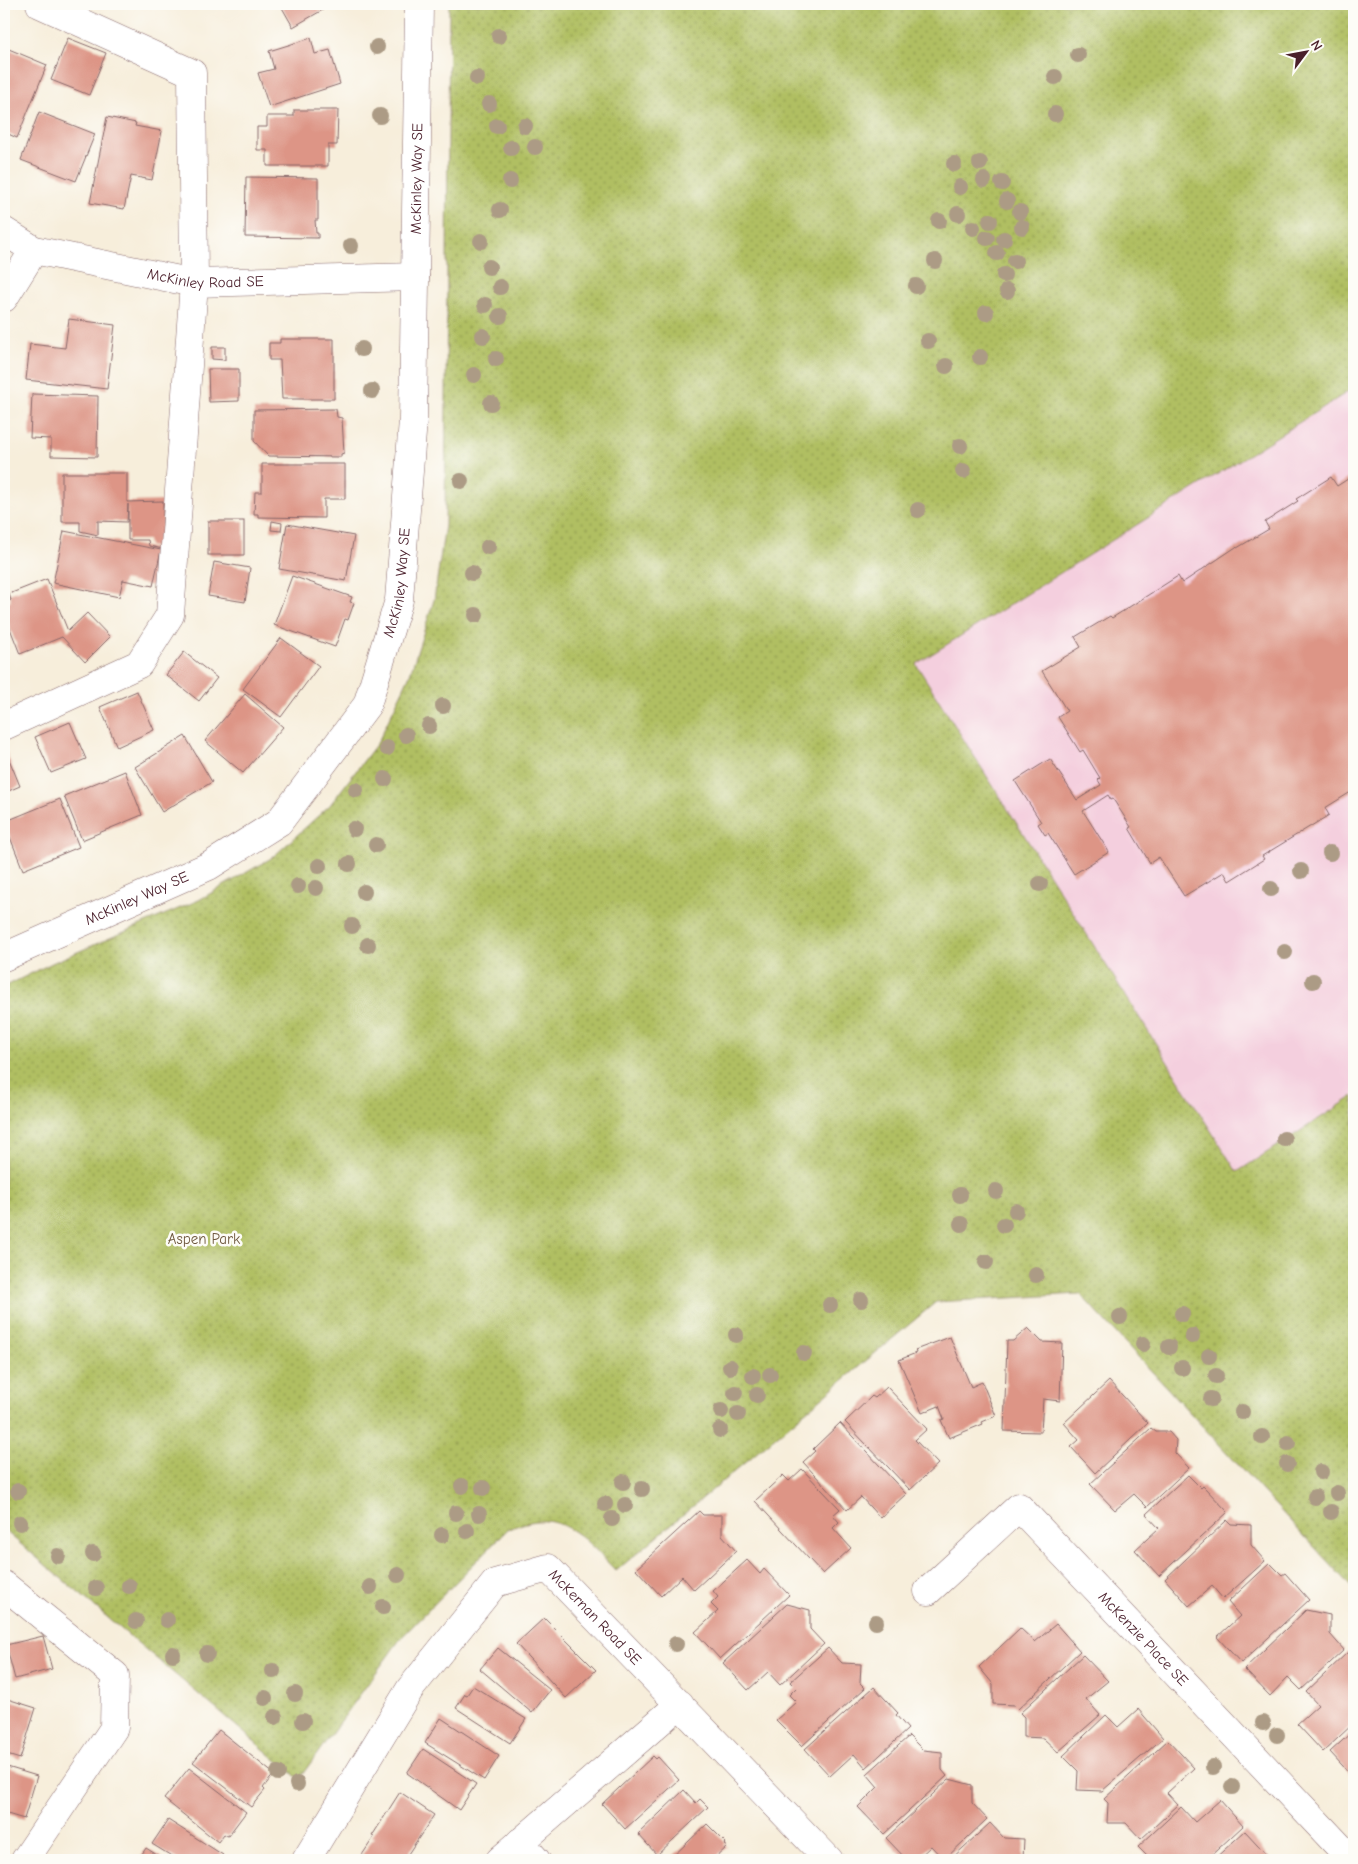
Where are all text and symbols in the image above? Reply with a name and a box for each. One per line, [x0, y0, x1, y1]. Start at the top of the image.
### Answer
north arrow [1280, 28, 1330, 78]
text: N [1307, 37, 1326, 54]
street label: McKinley Way SE [407, 123, 426, 234]
street label: McKinley Road SE [146, 265, 264, 293]
street label: McKinley Way SE [379, 527, 414, 640]
street label: McKinley Way SE [82, 867, 191, 929]
park label: Aspen Park [168, 1230, 241, 1248]
street label: McKernan Road SE [545, 1565, 645, 1668]
street label: McKenzie Place SE [1095, 1588, 1192, 1690]

